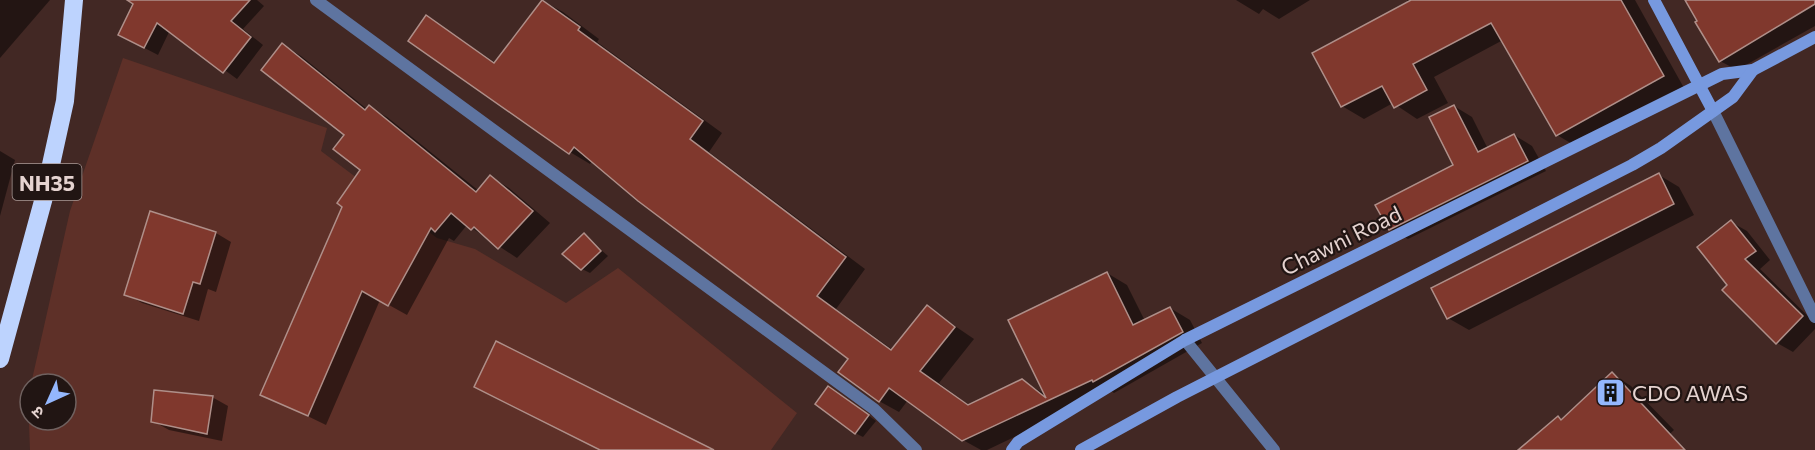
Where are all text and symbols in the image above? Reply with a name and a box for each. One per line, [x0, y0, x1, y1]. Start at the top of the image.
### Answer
road number: NH35 [12, 164, 82, 200]
street label: Chawni Road [1276, 199, 1406, 281]
north arrow [18, 372, 78, 432]
building icon: CDO AWAS [1595, 376, 1627, 408]
place label: CDO AWAS [1632, 379, 1748, 406]
text: उ [27, 402, 47, 423]

